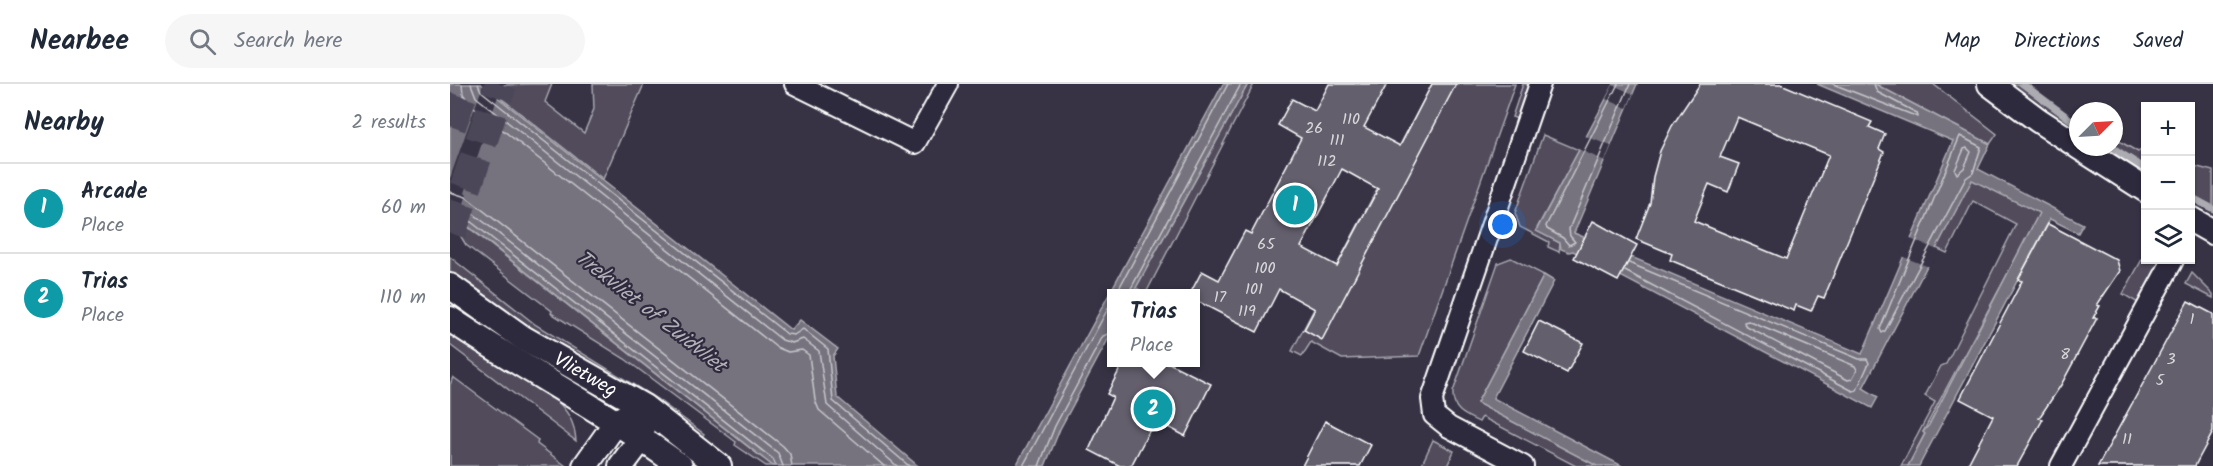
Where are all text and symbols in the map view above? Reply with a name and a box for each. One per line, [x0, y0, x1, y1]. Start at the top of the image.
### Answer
search box [165, 14, 585, 68]
text: Nearbee [30, 19, 129, 64]
text: Search here [234, 24, 342, 59]
icon: search [186, 25, 219, 58]
text: Map [1944, 25, 1980, 58]
text: Directions [2013, 25, 2100, 58]
text: Saved [2133, 25, 2183, 58]
text: Nearby [24, 102, 104, 144]
north arrow [2069, 102, 2123, 156]
map controls [2141, 102, 2195, 264]
button: + [2141, 102, 2195, 156]
text: 2 results [351, 107, 426, 139]
house number: 110 [1342, 107, 1360, 132]
house number: 26 [1305, 116, 1323, 141]
house number: 111 [1329, 128, 1345, 153]
house number: 112 [1317, 149, 1337, 174]
button: − [2141, 156, 2195, 210]
text: Arcade [81, 175, 147, 210]
pin: 1 [1276, 182, 1314, 228]
text: 1 [40, 192, 47, 224]
text: 60 m [381, 192, 426, 224]
text: Place [81, 210, 124, 242]
your location [1488, 210, 1517, 239]
button: layers [2141, 210, 2195, 264]
house number: 65 [1257, 232, 1276, 257]
water label: Trekvliet of Zuidvliet [568, 243, 735, 383]
house number: 100 [1254, 256, 1276, 281]
text: Trias [81, 265, 128, 300]
house number: 101 [1245, 277, 1263, 302]
text: 2 [38, 282, 49, 314]
text: 110 m [380, 282, 426, 314]
house number: 17 [1214, 285, 1227, 310]
popup [1107, 289, 1200, 367]
text: Trias [1130, 295, 1177, 330]
house number: 119 [1238, 299, 1256, 324]
text: Place [81, 300, 124, 332]
house number: 1 [2189, 307, 2195, 332]
text: Place [1130, 330, 1173, 362]
house number: 8 [2060, 342, 2070, 367]
street label: Vlietweg [547, 345, 623, 407]
house number: 3 [2166, 347, 2176, 372]
house number: 5 [2156, 368, 2166, 393]
pin: 2 [1134, 386, 1172, 432]
house number: 11 [2122, 427, 2132, 452]

